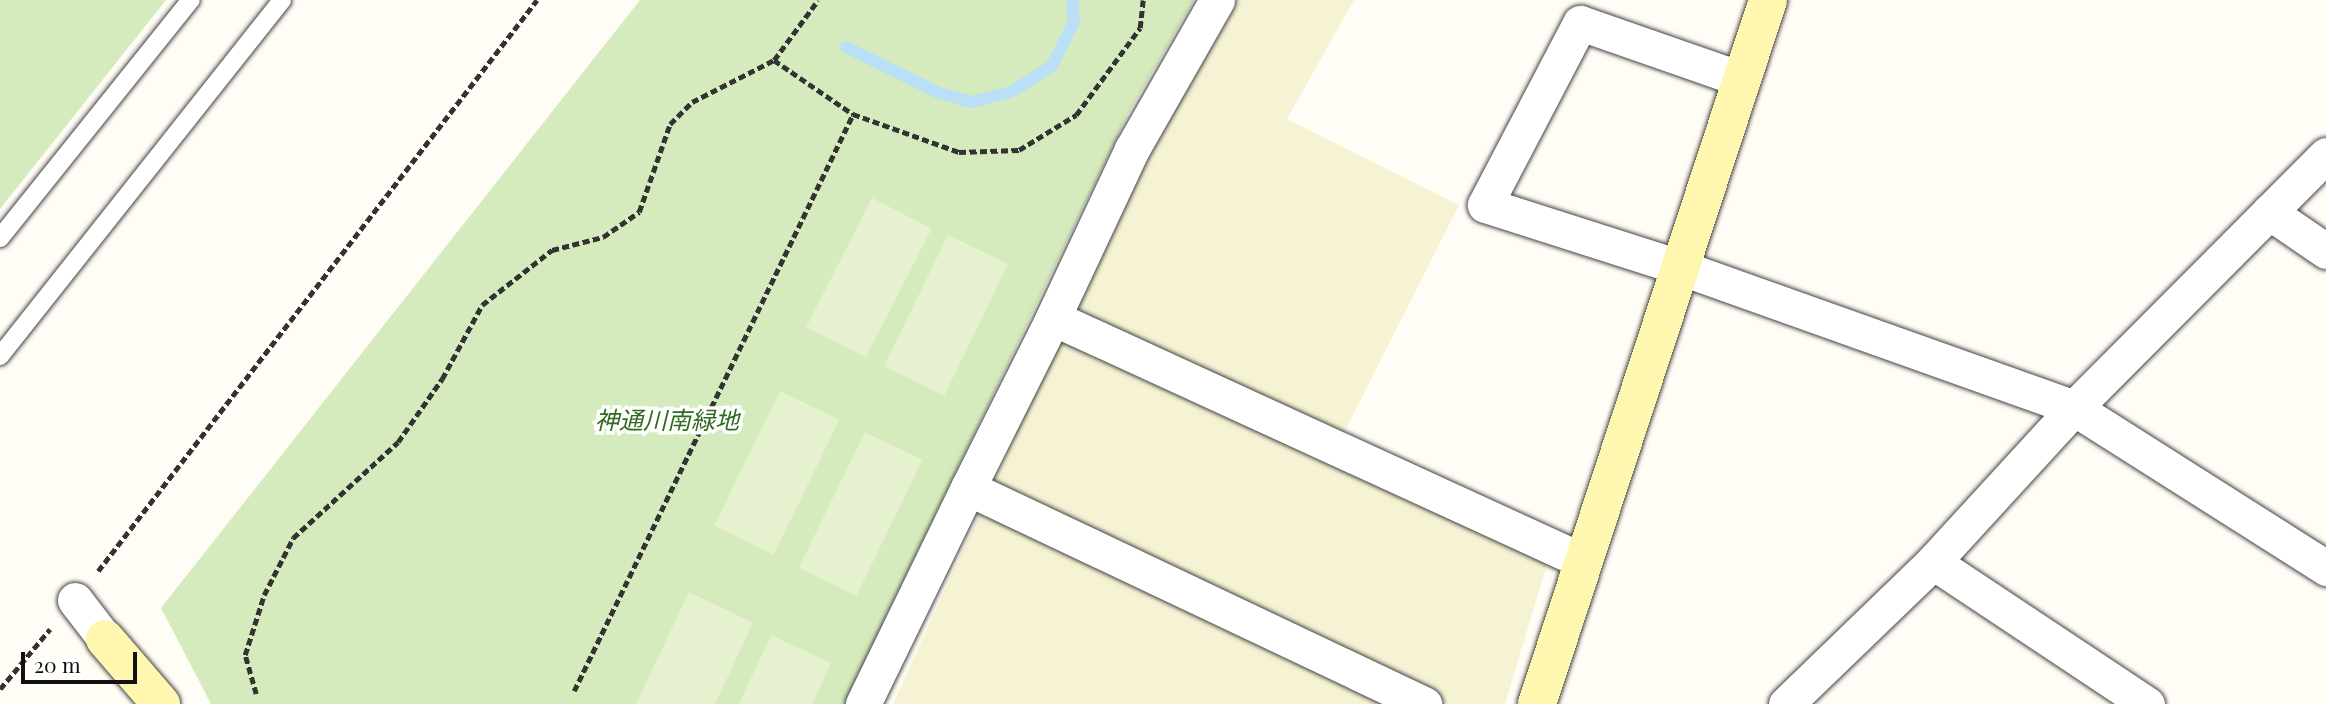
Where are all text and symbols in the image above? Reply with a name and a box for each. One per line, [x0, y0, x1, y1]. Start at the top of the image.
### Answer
park label: 神通川南緑地 [595, 406, 739, 434]
scale bar [24, 638, 140, 682]
text: 20 m [34, 650, 81, 678]

